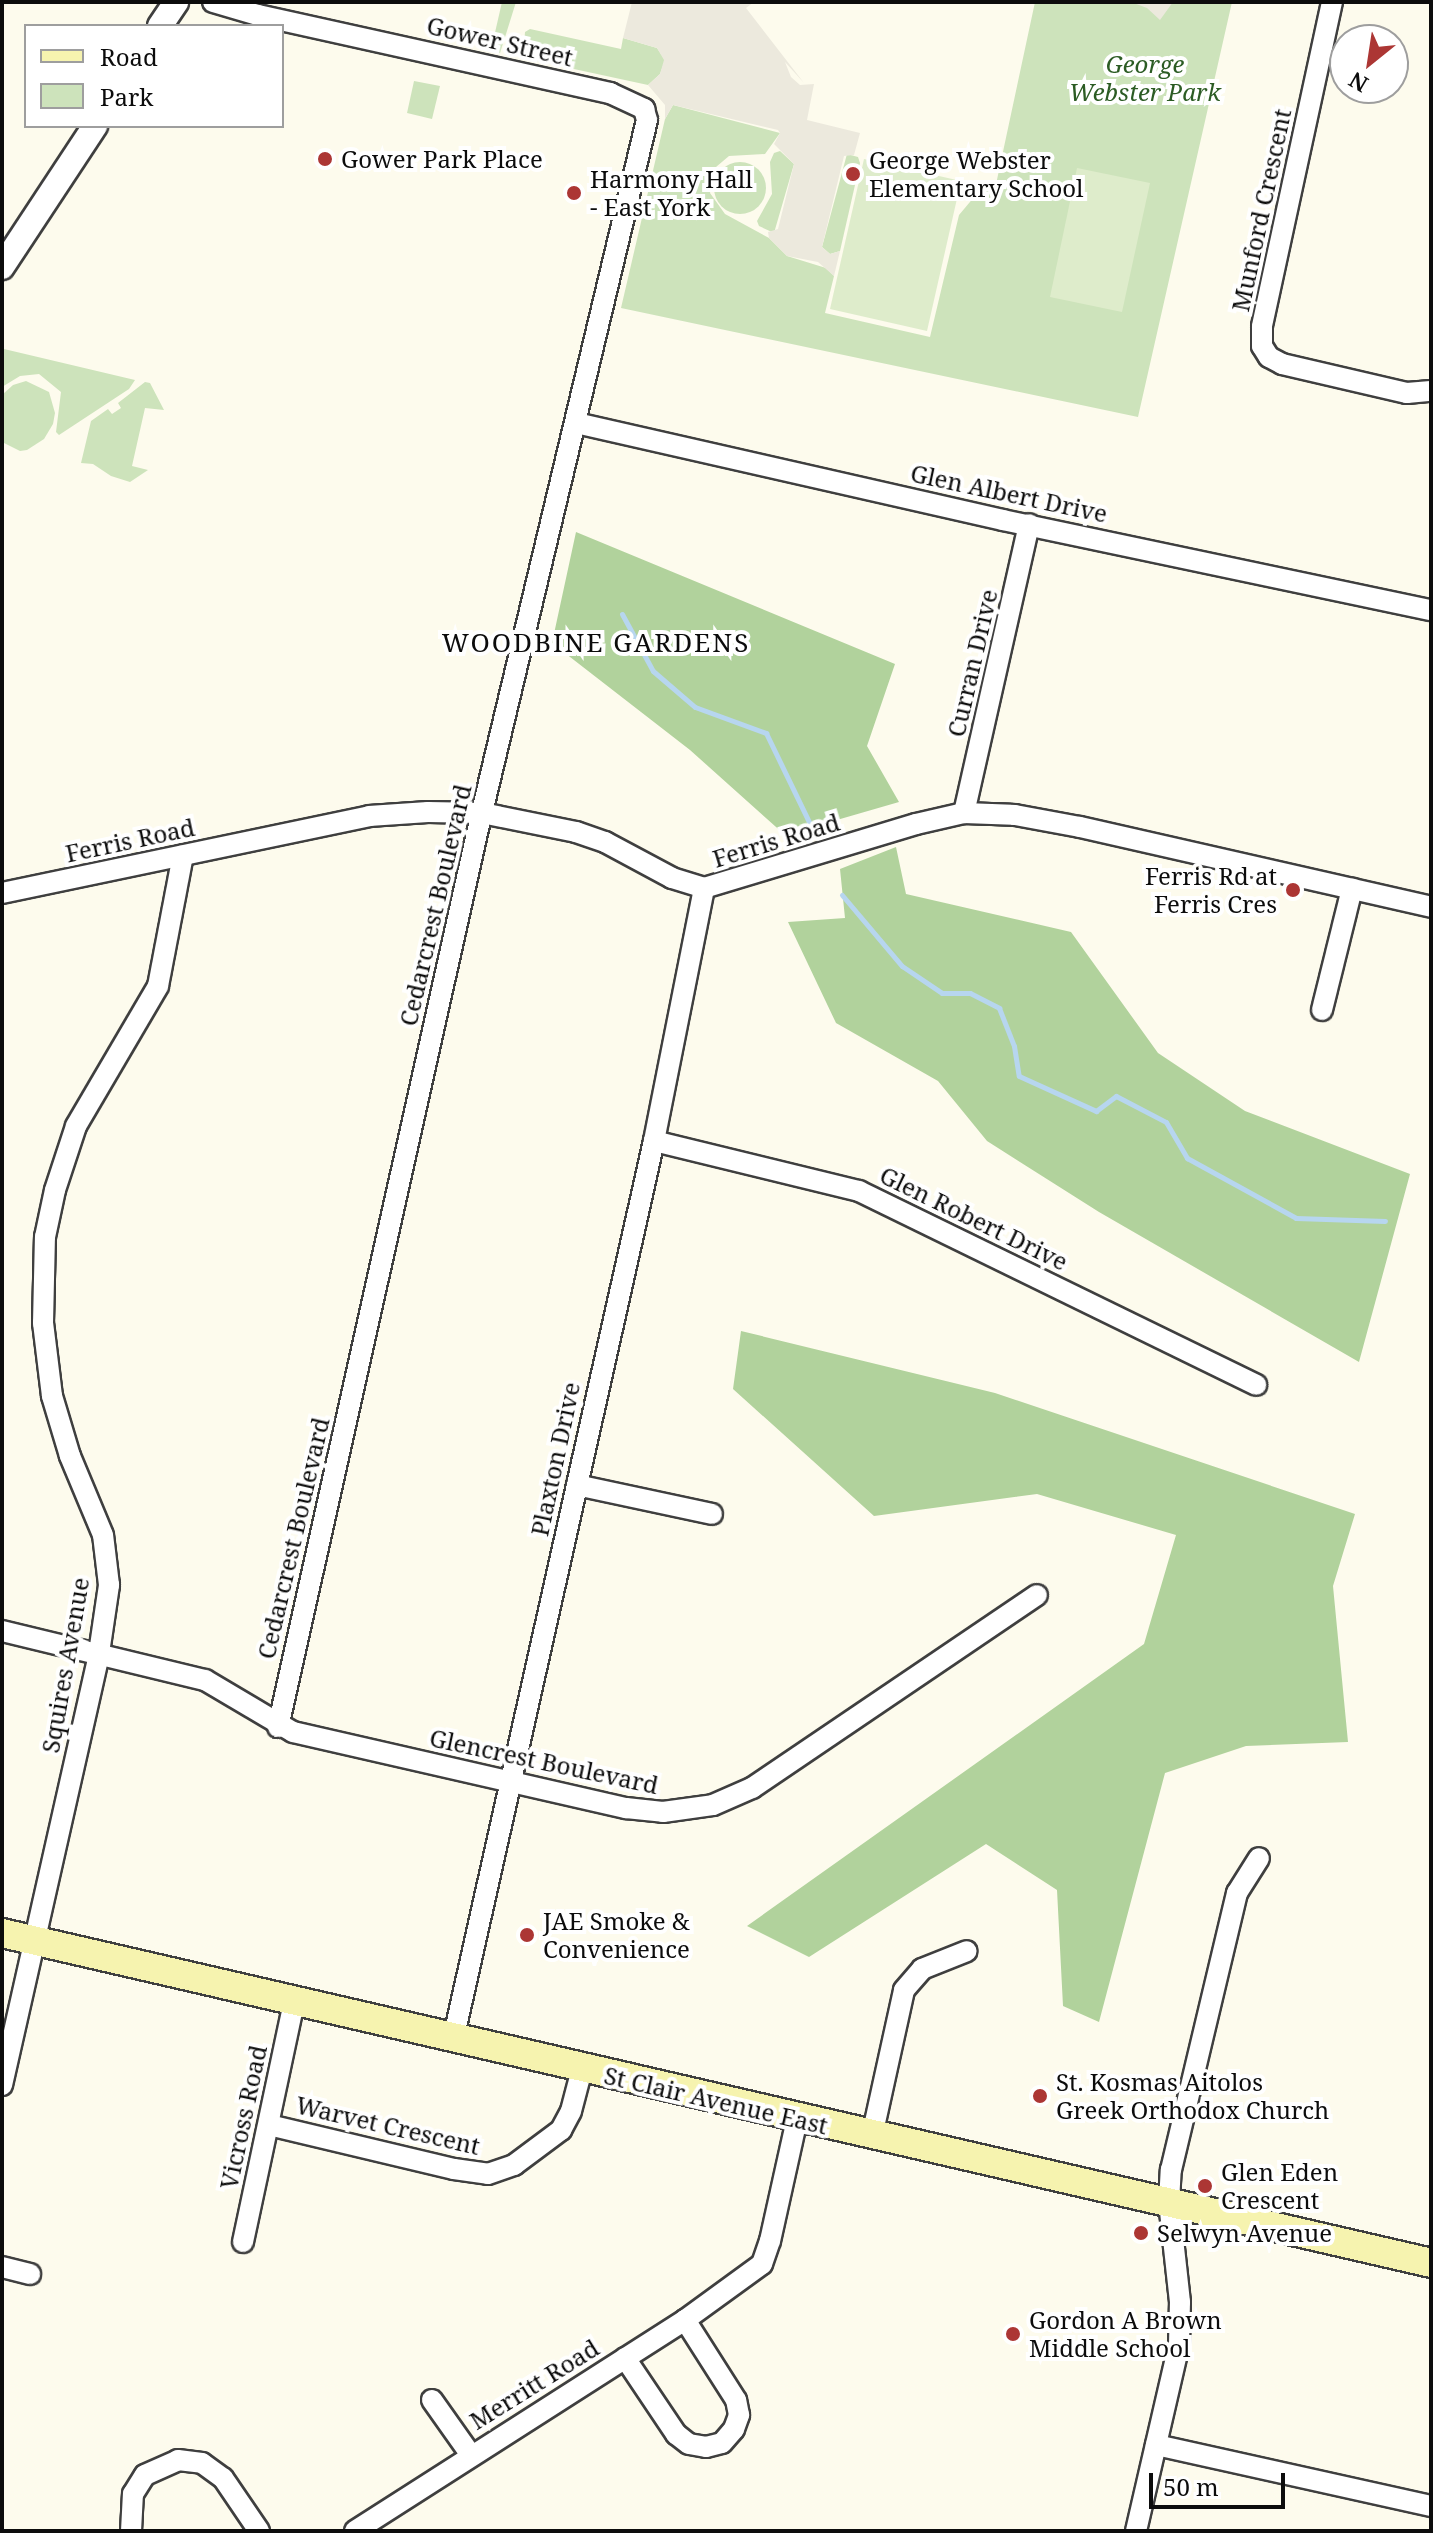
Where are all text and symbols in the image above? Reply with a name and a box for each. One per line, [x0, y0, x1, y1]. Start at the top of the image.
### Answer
street label: Gower Street [424, 10, 576, 72]
legend [24, 24, 284, 128]
north arrow [1329, 24, 1409, 104]
text: Road [100, 40, 158, 73]
park label: George Webster Park [1069, 50, 1221, 106]
text: N [1343, 66, 1373, 100]
text: Park [100, 80, 153, 113]
street label: Munford Crescent [1225, 106, 1297, 314]
place label: Gower Park Place [341, 145, 543, 173]
place label: George Webster Elementary School [869, 146, 1084, 202]
marker: Gower Park Place [316, 150, 334, 168]
place label: Harmony Hall - East York [590, 165, 753, 221]
marker: George Webster Elementary School [844, 165, 862, 183]
marker: Harmony Hall - East York [565, 184, 583, 202]
street label: Glen Albert Drive [908, 458, 1110, 528]
street label: Curran Drive [941, 586, 1003, 740]
district label: WOODBINE GARDENS [442, 627, 750, 659]
street label: Cedarcrest Boulevard [393, 781, 477, 1029]
street label: Ferris Road [709, 807, 843, 873]
street label: Ferris Road [63, 812, 197, 868]
place label: Ferris Rd at Ferris Cres [1145, 862, 1277, 918]
marker: Ferris Rd at Ferris Cres [1284, 881, 1302, 899]
street label: Glen Robert Drive [875, 1160, 1073, 1276]
street label: Plaxton Drive [525, 1379, 585, 1539]
street label: Cedarcrest Boulevard [251, 1414, 335, 1662]
street label: Squires Avenue [35, 1575, 95, 1755]
street label: Glencrest Boulevard [427, 1723, 661, 1799]
place label: JAE Smoke & Convenience [543, 1907, 690, 1963]
marker: JAE Smoke & Convenience [518, 1926, 536, 1944]
street label: Vicross Road [214, 2042, 272, 2192]
street label: St Clair Avenue East [601, 2060, 831, 2140]
place label: St. Kosmas Aitolos Greek Orthodox Church [1056, 2068, 1329, 2124]
marker: St. Kosmas Aitolos Greek Orthodox Church [1031, 2087, 1049, 2105]
street label: Warvet Crescent [293, 2090, 483, 2160]
place label: Glen Eden Crescent [1221, 2158, 1338, 2214]
marker: Glen Eden Crescent [1196, 2177, 1214, 2195]
place label: Selwyn Avenue [1157, 2219, 1332, 2247]
marker: Selwyn Avenue [1132, 2224, 1150, 2242]
place label: Gordon A Brown Middle School [1029, 2306, 1222, 2362]
marker: Gordon A Brown Middle School [1004, 2325, 1022, 2343]
street label: Merritt Road [464, 2333, 604, 2435]
scale bar [1153, 2457, 1289, 2507]
text: 50 m [1163, 2470, 1219, 2503]

